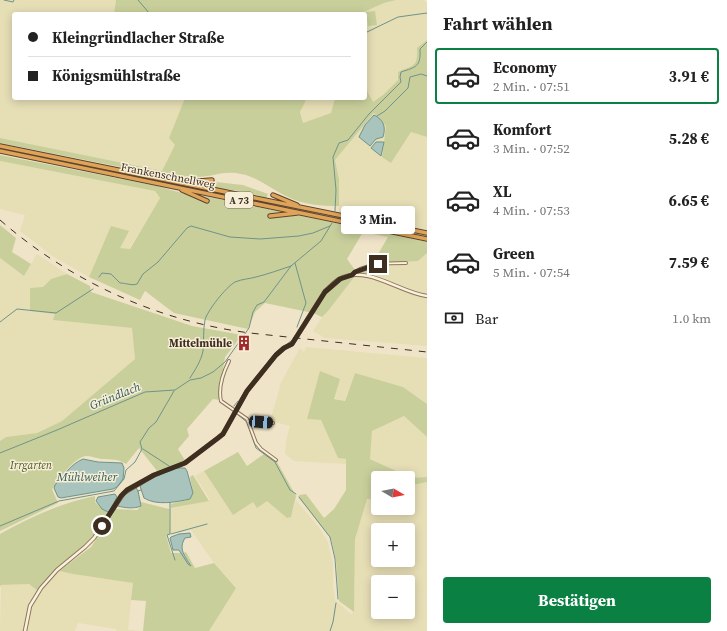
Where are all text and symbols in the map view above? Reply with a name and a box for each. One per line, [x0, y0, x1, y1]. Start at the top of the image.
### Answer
text: Fahrt wählen [443, 11, 553, 36]
text: Kleingründlacher Straße [52, 27, 224, 48]
text: Economy [493, 57, 557, 78]
icon: car [445, 58, 481, 94]
text: Königsmühlstraße [52, 65, 181, 86]
text: 3.91 € [669, 66, 709, 87]
text: 2 Min. · 07:51 [493, 78, 570, 95]
text: Komfort [493, 119, 551, 140]
icon: car [445, 120, 481, 156]
text: 5.28 € [669, 128, 709, 149]
text: 3 Min. · 07:52 [493, 140, 570, 157]
street label: Frankenschnellweg [120, 160, 217, 193]
text: XL [493, 181, 512, 202]
icon: car [445, 182, 481, 218]
text: 6.65 € [669, 190, 709, 211]
road number: A 73 [225, 192, 253, 208]
text: 4 Min. · 07:53 [493, 202, 570, 219]
callout: 3 Min. [341, 206, 415, 234]
text: 3 Min. [359, 211, 397, 228]
text: Green [493, 243, 535, 264]
icon: car [445, 244, 481, 280]
text: 7.59 € [669, 252, 709, 273]
route end [369, 255, 387, 273]
text: 5 Min. · 07:54 [493, 264, 570, 281]
icon: cash [443, 307, 465, 329]
text: Bar [475, 308, 498, 329]
text: 1.0 km [672, 310, 711, 327]
building icon: Mittelmühle [235, 334, 253, 352]
place label: Mittelmühle [169, 336, 232, 351]
water label: Gründlach [87, 378, 143, 413]
car [249, 415, 273, 429]
park label: Irrgarten [9, 458, 53, 473]
water label: Mühlweiher [56, 469, 118, 485]
north arrow [371, 471, 415, 515]
map controls [371, 471, 415, 619]
route start [93, 517, 111, 535]
button: + [371, 523, 415, 567]
button: − [371, 575, 415, 619]
button: Bestätigen [443, 577, 711, 623]

